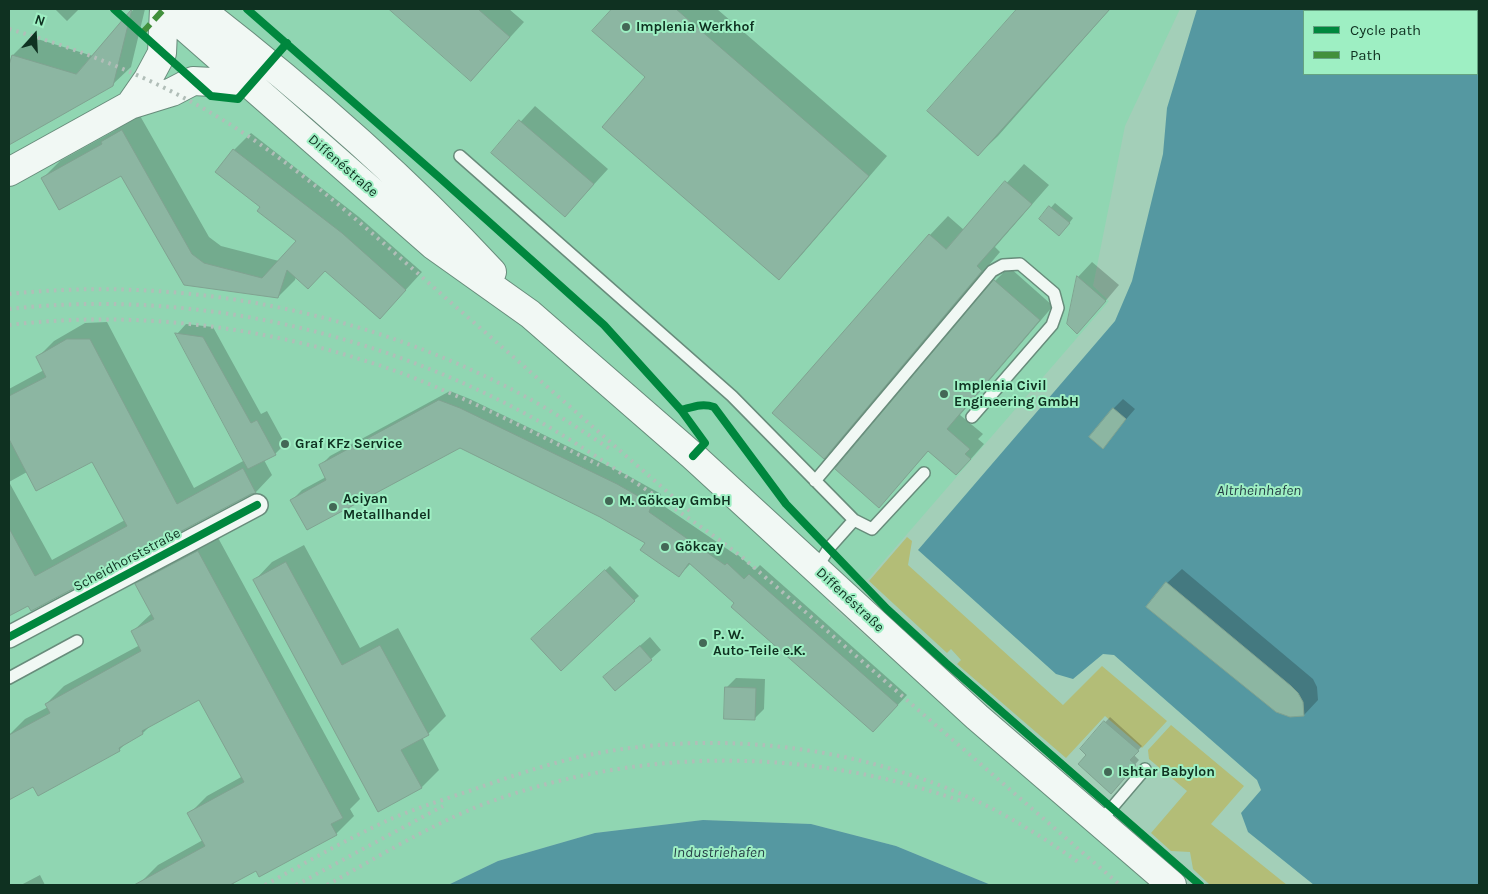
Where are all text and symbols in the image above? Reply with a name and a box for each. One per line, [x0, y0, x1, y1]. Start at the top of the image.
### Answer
north arrow [10, 10, 60, 60]
legend [1303, 10, 1478, 75]
text: N [33, 11, 48, 30]
place label: Implenia Werkhof [636, 19, 754, 35]
marker: Implenia Werkhof [620, 21, 632, 33]
text: Cycle path [1350, 21, 1421, 39]
text: Path [1350, 46, 1381, 64]
street label: Diffenéstraße [305, 131, 381, 201]
place label: Implenia Civil Engineering GmbH [954, 378, 1079, 411]
marker: Implenia Civil Engineering GmbH [938, 388, 950, 400]
place label: Graf KFz Service [295, 436, 402, 452]
marker: Graf KFz Service [279, 438, 291, 450]
water label: Altrheinhafen [1217, 482, 1301, 500]
place label: Aciyan Metallhandel [343, 491, 431, 524]
place label: M. Gökcay GmbH [619, 493, 731, 509]
marker: M. Gökcay GmbH [603, 495, 615, 507]
marker: Aciyan Metallhandel [327, 501, 339, 513]
street label: Scheidhorststraße [71, 525, 183, 595]
place label: Gökcay [675, 539, 723, 555]
marker: Gökcay [659, 541, 671, 553]
street label: Diffenéstraße [812, 564, 888, 636]
place label: P. W. Auto-Teile e.K. [713, 627, 805, 660]
marker: P. W. Auto-Teile e.K. [697, 637, 709, 649]
place label: Ishtar Babylon [1118, 764, 1215, 780]
marker: Ishtar Babylon [1102, 766, 1114, 778]
water label: Industriehafen [673, 844, 765, 862]

